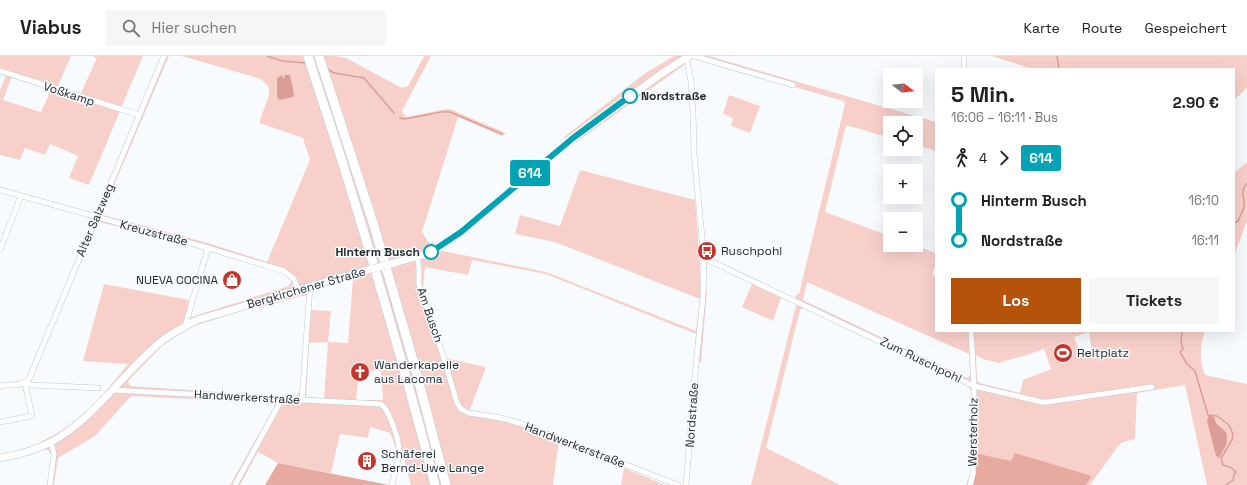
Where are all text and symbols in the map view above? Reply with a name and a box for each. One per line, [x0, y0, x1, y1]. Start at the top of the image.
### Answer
search box [106, 10, 386, 46]
text: Viabus [20, 15, 82, 40]
icon: search [120, 17, 142, 39]
text: Hier suchen [152, 18, 237, 37]
text: Karte [1024, 19, 1060, 37]
text: Route [1082, 19, 1122, 37]
text: Gespeichert [1144, 19, 1227, 37]
north arrow [883, 68, 923, 108]
map controls [883, 68, 923, 252]
street label: Voßkamp [41, 78, 97, 110]
text: 5 Min. [951, 80, 1015, 108]
marker: Nordstraße [622, 88, 638, 104]
place label: Nordstraße [641, 88, 707, 104]
text: 2.90 € [1173, 93, 1219, 112]
text: 16:06 – 16:11 · Bus [951, 109, 1058, 126]
button: locate [883, 116, 923, 156]
icon: walk [951, 147, 973, 169]
icon: forward [993, 147, 1015, 169]
text: 614 [1029, 149, 1053, 167]
text: 4 [979, 150, 987, 167]
line badge: 614 [507, 160, 553, 186]
text: 614 [518, 164, 542, 182]
button: + [883, 164, 923, 204]
street label: Alter Salzweg [72, 181, 118, 259]
text: Hinterm Busch [981, 191, 1087, 210]
text: 16:10 [1189, 192, 1219, 209]
button: − [883, 212, 923, 252]
street label: Kreuzstraße [118, 216, 190, 250]
text: Nordstraße [981, 231, 1063, 250]
text: 16:11 [1191, 232, 1219, 249]
bus stop icon: Ruschpohl [696, 240, 718, 262]
place label: Ruschpohl [721, 243, 782, 259]
place label: Hinterm Busch [335, 244, 420, 260]
marker: Hinterm Busch [423, 244, 439, 260]
street label: Bergkirchener Straße [245, 263, 367, 313]
shop icon: NUEVA COCINA [221, 269, 243, 291]
place label: NUEVA COCINA [136, 272, 218, 288]
button: Los [951, 278, 1081, 324]
button: Tickets [1089, 278, 1219, 324]
street label: Am Busch [413, 285, 447, 345]
street label: Zum Ruschpohl [878, 333, 964, 387]
sports icon: Reitplatz [1052, 342, 1074, 364]
place label: Reitplatz [1077, 345, 1129, 361]
place label: Wanderkapelle aus Lacoma [374, 357, 459, 387]
church icon: Wanderkapelle aus Lacoma [349, 361, 371, 383]
street label: Nordstraße [682, 382, 702, 448]
street label: Handwerkerstraße [194, 386, 300, 408]
street label: Wersterholz [964, 397, 982, 467]
street label: Handwerkerstraße [523, 419, 627, 471]
place label: Schäferei Bernd-Uwe Lange [381, 446, 484, 476]
building icon: Schäferei Bernd-Uwe Lange [356, 450, 378, 472]

